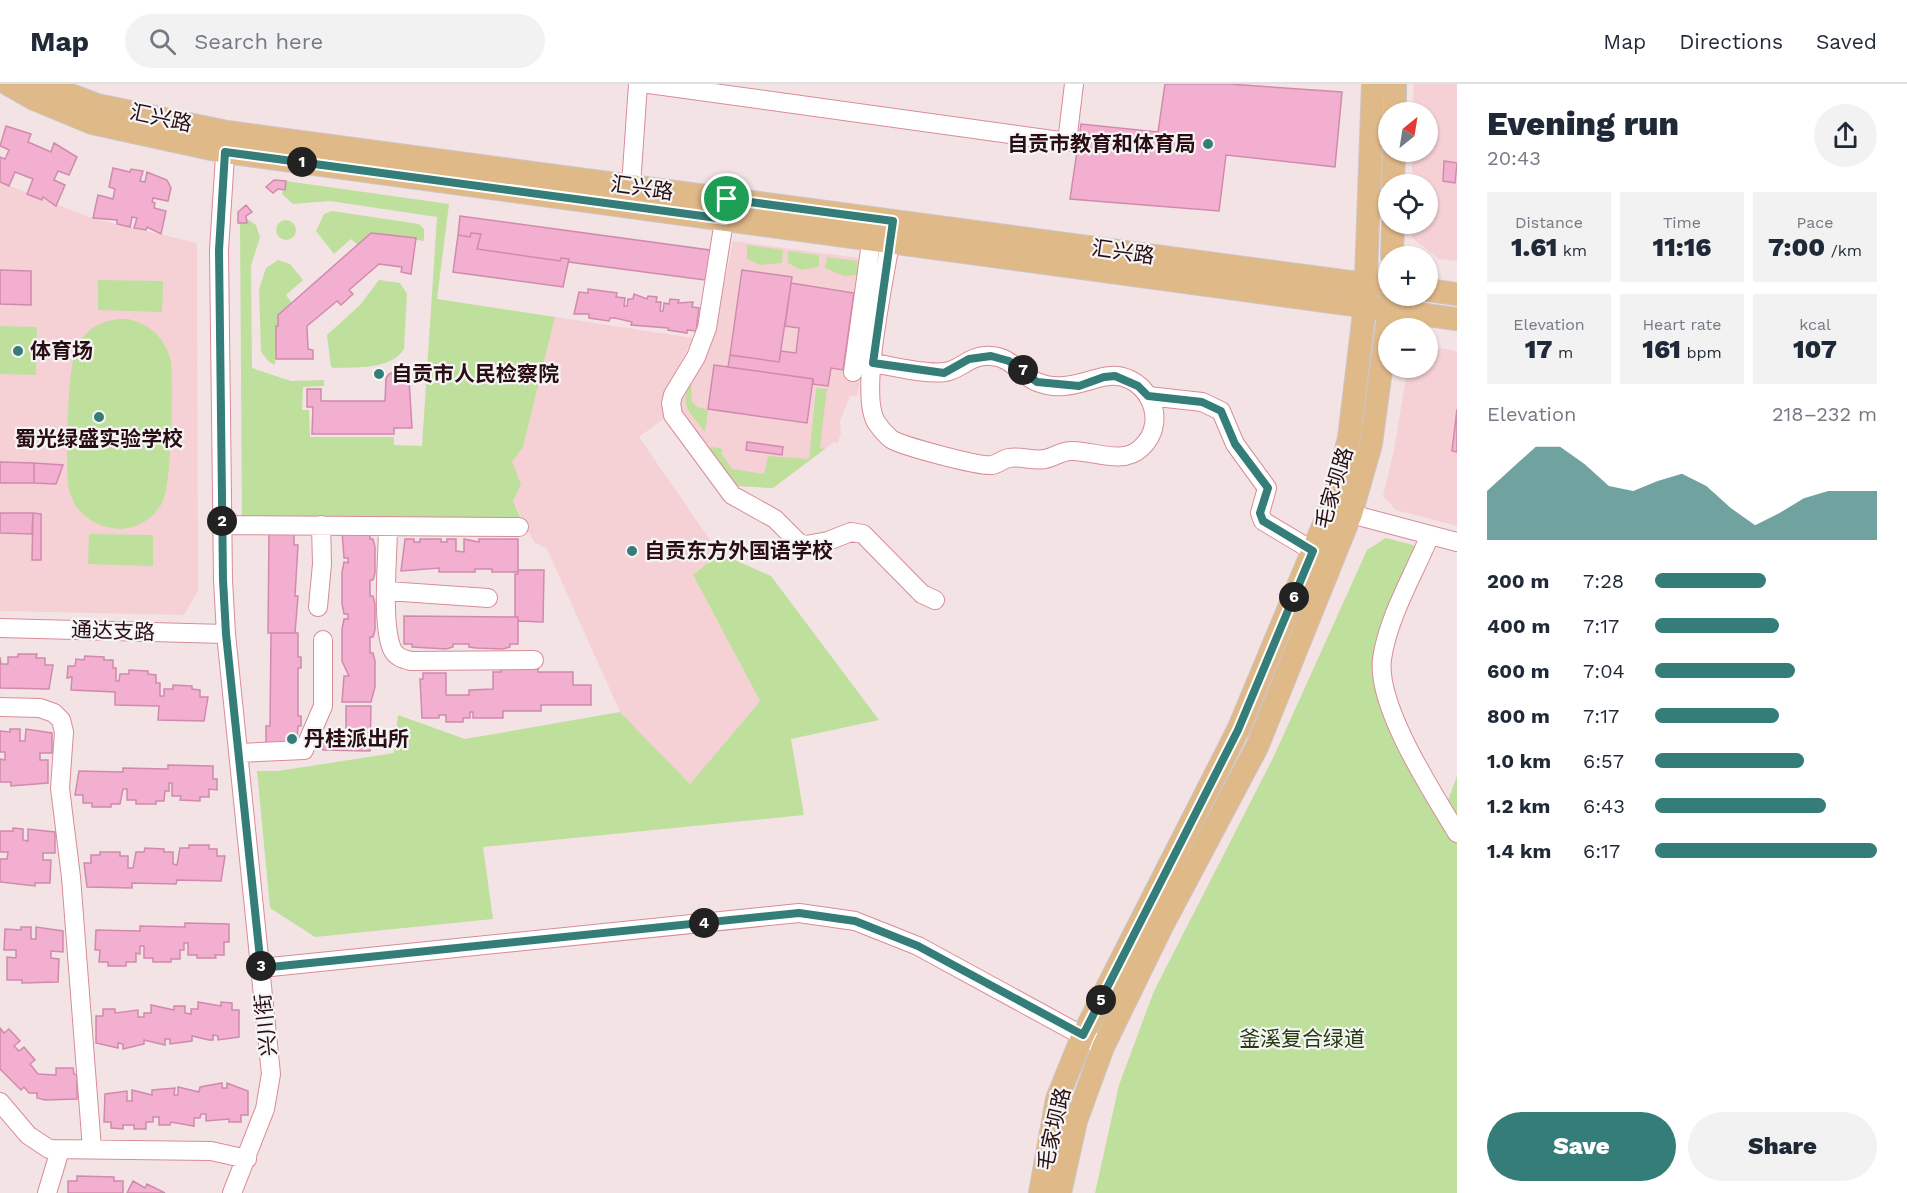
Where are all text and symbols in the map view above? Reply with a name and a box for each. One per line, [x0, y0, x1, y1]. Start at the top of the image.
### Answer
search box [125, 14, 545, 68]
text: Map [30, 25, 89, 58]
icon: search [146, 25, 179, 58]
text: Search here [194, 29, 323, 54]
text: Map [1603, 29, 1646, 54]
text: Directions [1679, 29, 1783, 54]
text: Saved [1816, 29, 1877, 54]
street label: 汇兴路 [128, 99, 195, 136]
north arrow [1378, 102, 1438, 162]
map controls [1378, 102, 1438, 378]
text: Evening run [1487, 104, 1679, 143]
button: share [1814, 104, 1877, 167]
place label: 自贡市教育和体育局 [1007, 131, 1196, 156]
marker: 自贡市教育和体育局 [1201, 137, 1215, 151]
text: 20:43 [1487, 146, 1541, 170]
pin: 1 [287, 147, 317, 177]
text: 1 [299, 152, 305, 171]
street label: 汇兴路 [609, 171, 675, 204]
pin [701, 173, 752, 224]
button: locate [1378, 174, 1438, 234]
icon: arrive [710, 182, 743, 215]
text: Distance [1515, 213, 1583, 232]
text: Time [1663, 213, 1701, 232]
text: Pace [1796, 213, 1834, 232]
text: 1.61 [1511, 232, 1557, 262]
text: 11:16 [1653, 232, 1711, 262]
text: 7:00 [1768, 232, 1825, 262]
street label: 汇兴路 [1090, 235, 1156, 268]
text: km [1557, 241, 1587, 260]
text: /km [1825, 241, 1862, 260]
button: + [1378, 246, 1438, 306]
text: Elevation [1513, 315, 1585, 334]
text: Heart rate [1642, 315, 1722, 334]
text: kcal [1799, 315, 1831, 334]
button: − [1378, 318, 1438, 378]
text: 17 [1525, 334, 1553, 364]
text: 161 [1642, 334, 1681, 364]
text: 107 [1793, 334, 1837, 364]
place label: 体育场 [30, 338, 93, 363]
text: m [1553, 343, 1573, 362]
text: bpm [1681, 343, 1722, 362]
marker: 体育场 [11, 344, 25, 358]
pin: 7 [1008, 355, 1038, 385]
text: 7 [1018, 360, 1028, 379]
place label: 自贡市人民检察院 [391, 361, 559, 386]
marker: 自贡市人民检察院 [372, 367, 386, 381]
text: Elevation [1487, 402, 1576, 426]
text: 218–232 m [1772, 402, 1877, 426]
marker: 蜀光绿盛实验学校 [92, 410, 106, 424]
place label: 蜀光绿盛实验学校 [15, 426, 183, 451]
street label: 毛家坝路 [1309, 444, 1358, 532]
pin: 2 [207, 506, 237, 536]
text: 2 [217, 511, 227, 530]
place label: 自贡东方外国语学校 [644, 538, 833, 563]
marker: 自贡东方外国语学校 [625, 544, 639, 558]
text: 200 m [1487, 569, 1549, 593]
text: 7:28 [1583, 569, 1624, 593]
pin: 6 [1279, 582, 1309, 612]
text: 6 [1289, 587, 1299, 606]
text: 400 m [1487, 614, 1550, 638]
text: 7:17 [1583, 614, 1619, 638]
street label: 通达支路 [71, 617, 155, 644]
text: 600 m [1487, 659, 1550, 683]
text: 7:04 [1583, 659, 1625, 683]
text: 800 m [1487, 704, 1550, 728]
text: 7:17 [1583, 704, 1619, 728]
place label: 丹桂派出所 [304, 726, 409, 751]
marker: 丹桂派出所 [285, 732, 299, 746]
text: 1.0 km [1487, 749, 1551, 773]
text: 6:57 [1583, 749, 1624, 773]
text: 1.2 km [1487, 794, 1550, 818]
text: 6:43 [1583, 794, 1625, 818]
text: 1.4 km [1487, 839, 1551, 863]
text: 6:17 [1583, 839, 1620, 863]
pin: 4 [689, 908, 719, 938]
text: 4 [699, 913, 709, 932]
pin: 3 [246, 951, 276, 981]
text: 3 [256, 956, 266, 975]
pin: 5 [1086, 985, 1116, 1015]
text: 5 [1096, 990, 1106, 1009]
street label: 兴川街 [250, 992, 281, 1058]
park label: 釜溪复合绿道 [1239, 1026, 1365, 1051]
street label: 毛家坝路 [1032, 1085, 1075, 1173]
button: Save [1487, 1112, 1676, 1181]
button: Share [1688, 1112, 1877, 1181]

